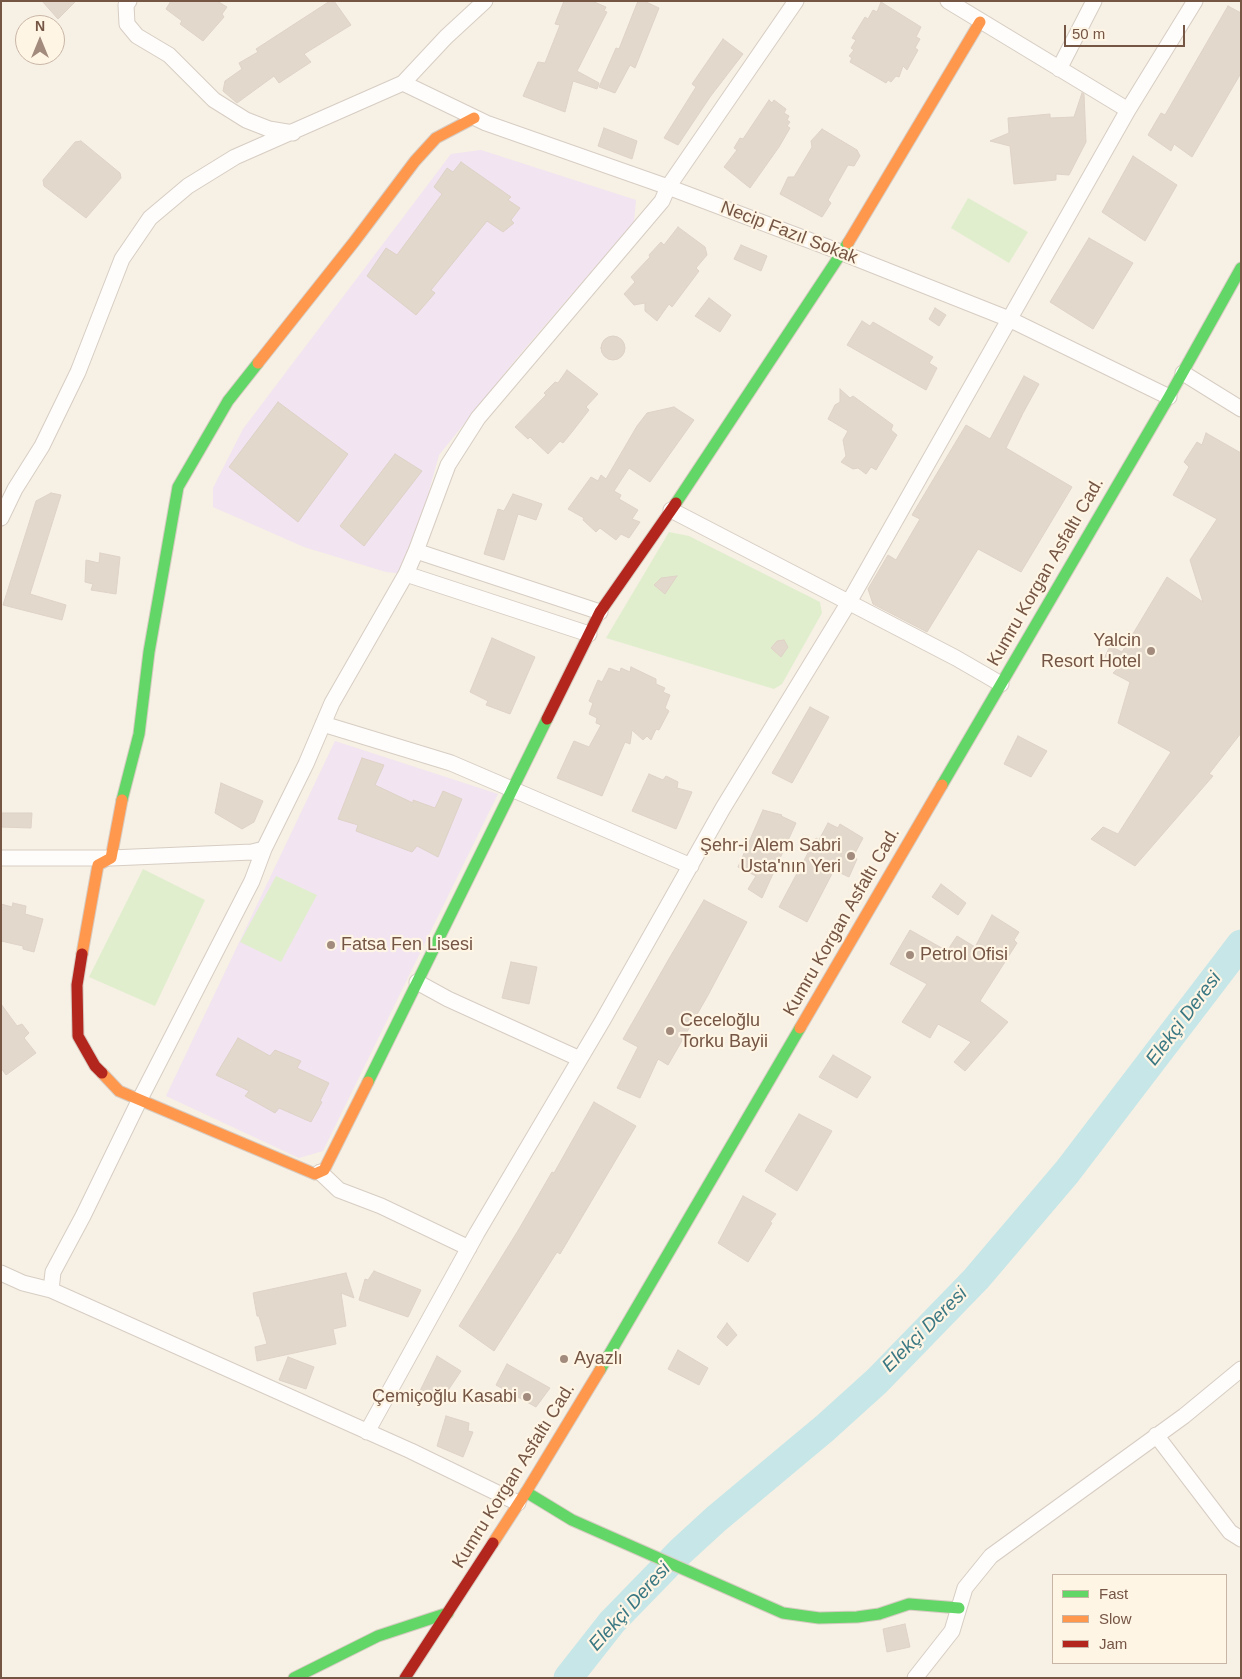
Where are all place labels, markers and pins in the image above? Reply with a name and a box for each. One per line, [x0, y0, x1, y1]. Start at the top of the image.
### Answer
place label: Yalcin Resort Hotel [1041, 630, 1141, 672]
marker: Yalcin Resort Hotel [1145, 645, 1157, 657]
place label: Şehr-i Alem Sabri Usta'nın Yeri [700, 835, 841, 878]
marker: Şehr-i Alem Sabri Usta'nın Yeri [845, 850, 857, 862]
place label: Fatsa Fen Lisesi [341, 934, 473, 956]
marker: Fatsa Fen Lisesi [325, 939, 337, 951]
place label: Petrol Ofisi [920, 944, 1008, 966]
marker: Petrol Ofisi [904, 949, 916, 961]
place label: Ceceloğlu Torku Bayii [680, 1010, 768, 1052]
marker: Ceceloğlu Torku Bayii [664, 1025, 676, 1037]
place label: Ayazlı [574, 1348, 623, 1370]
marker: Ayazlı [558, 1353, 570, 1365]
place label: Çemiçoğlu Kasabi [372, 1386, 517, 1408]
marker: Çemiçoğlu Kasabi [521, 1391, 533, 1403]

